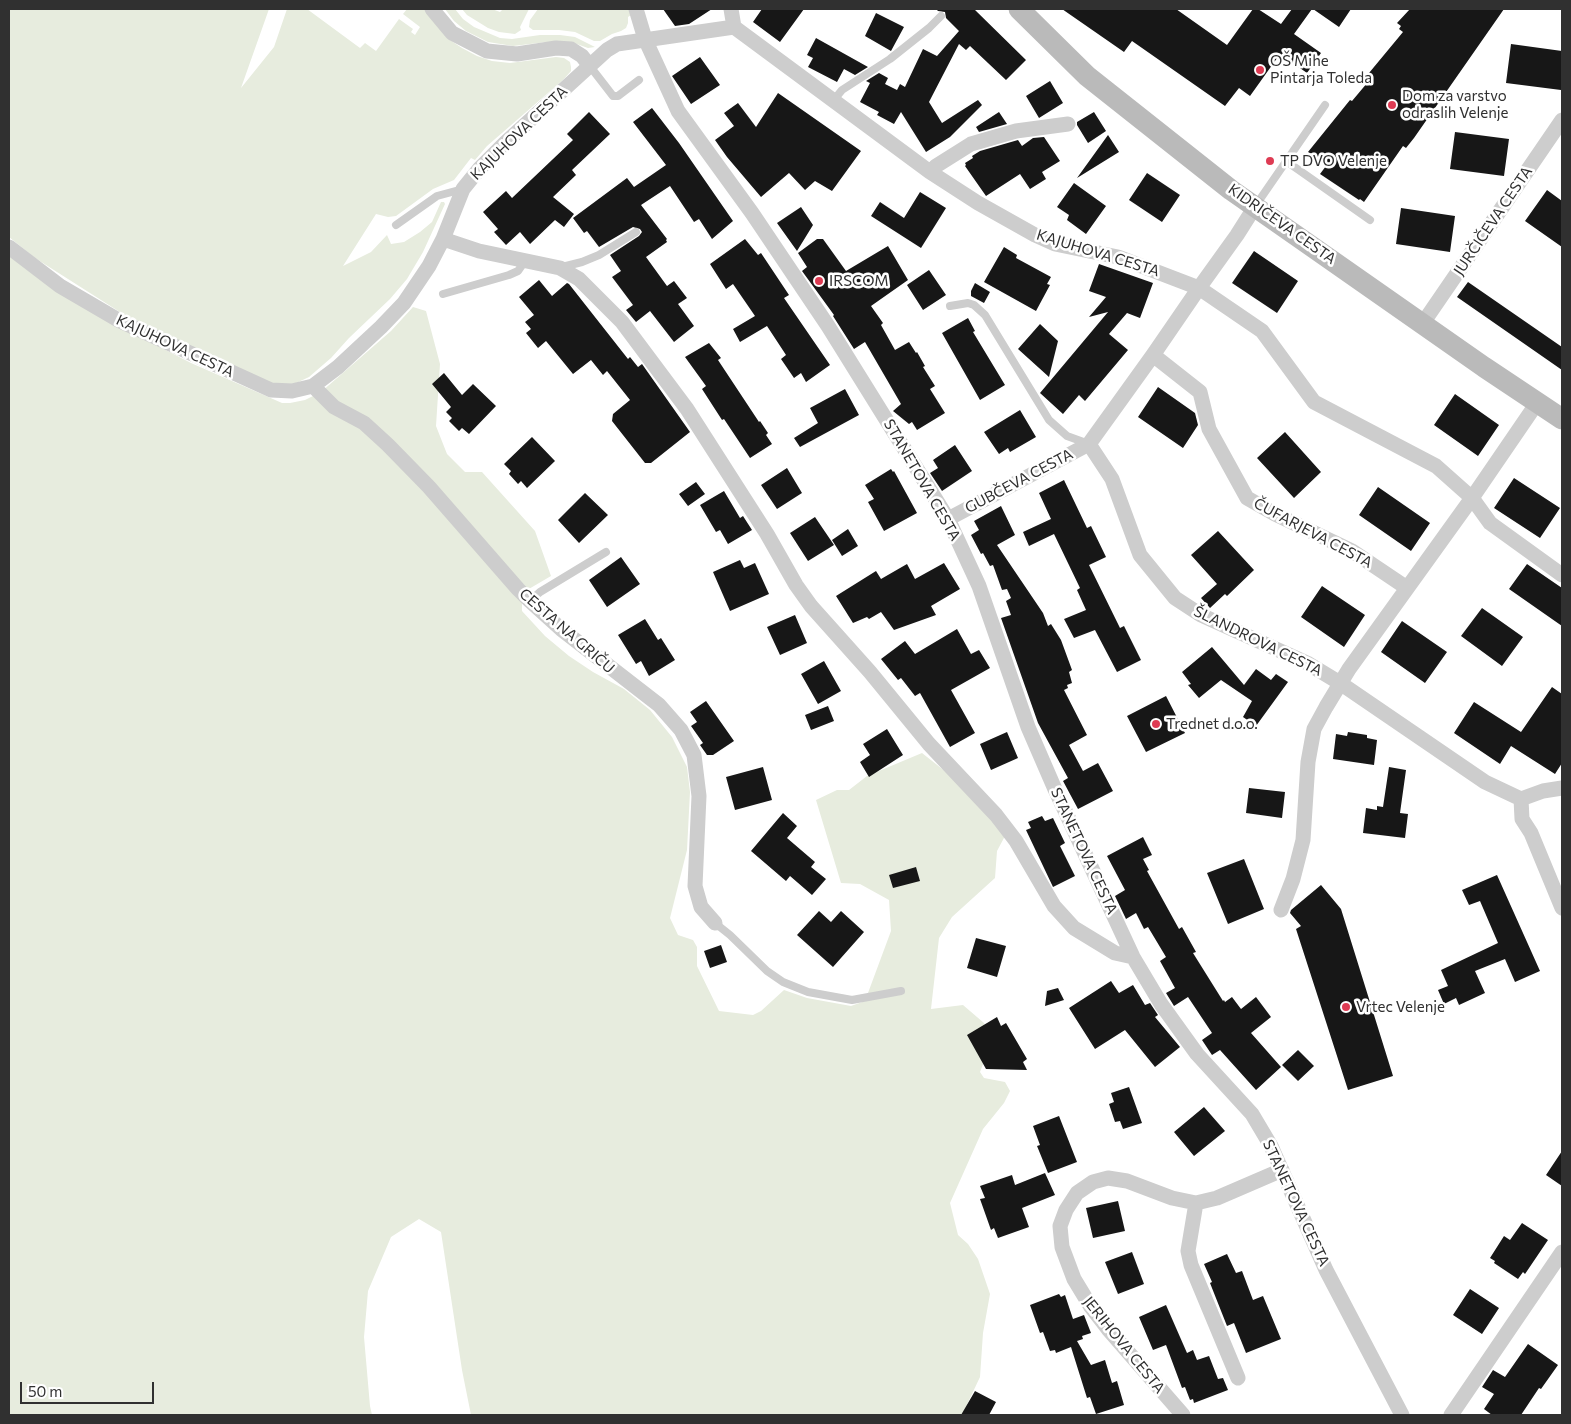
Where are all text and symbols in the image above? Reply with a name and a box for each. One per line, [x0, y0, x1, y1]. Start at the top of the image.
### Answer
place label: OŠ Mihe Pintarja Toleda [1270, 52, 1372, 87]
marker: OŠ Mihe Pintarja Toleda [1254, 64, 1266, 76]
street label: KAJUHOVA CESTA [467, 82, 571, 184]
place label: Dom za varstvo odraslih Velenje [1402, 87, 1508, 122]
marker: Dom za varstvo odraslih Velenje [1386, 99, 1398, 111]
place label: TP DVO Velenje [1280, 152, 1387, 170]
marker: TP DVO Velenje [1264, 155, 1276, 167]
street label: JURČIČEVA CESTA [1450, 163, 1536, 279]
street label: KIDRIČEVA CESTA [1225, 180, 1339, 268]
street label: KAJUHOVA CESTA [1034, 226, 1162, 280]
place label: IRSCOM [829, 272, 889, 290]
marker: IRSCOM [813, 275, 825, 287]
street label: KAJUHOVA CESTA [113, 311, 237, 381]
street label: STANETOVA CESTA [880, 416, 964, 544]
street label: GUBČEVA CESTA [962, 445, 1076, 517]
street label: ČUFARJEVA CESTA [1251, 494, 1375, 572]
street label: CESTA NA GRIČU [516, 585, 618, 677]
street label: ŠLANDROVA CESTA [1191, 602, 1325, 680]
place label: Trednet d.o.o. [1166, 715, 1258, 733]
marker: Trednet d.o.o. [1150, 718, 1162, 730]
street label: STANETOVA CESTA [1047, 785, 1121, 917]
place label: Vrtec Velenje [1356, 998, 1445, 1016]
marker: Vrtec Velenje [1340, 1001, 1352, 1013]
street label: STANETOVA CESTA [1259, 1137, 1333, 1269]
street label: JERIHOVA CESTA [1079, 1293, 1169, 1397]
scale bar [22, 1372, 156, 1404]
text: 50 m [28, 1382, 62, 1400]

